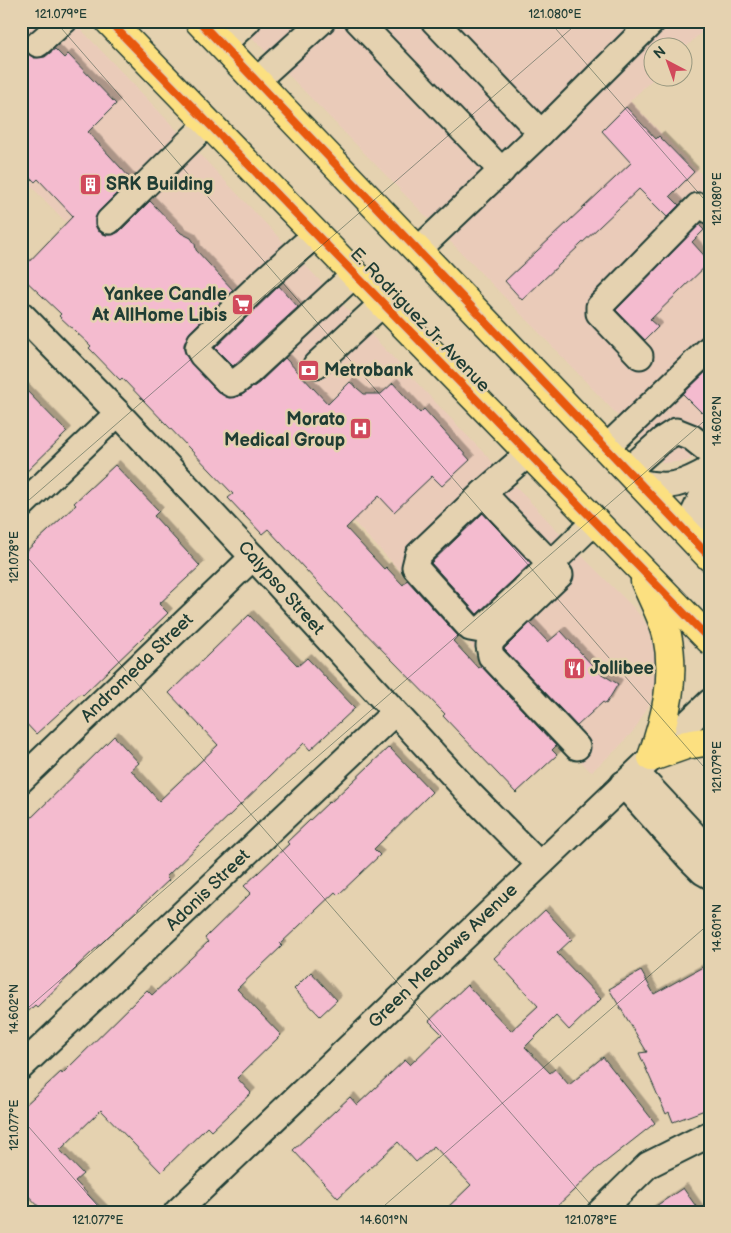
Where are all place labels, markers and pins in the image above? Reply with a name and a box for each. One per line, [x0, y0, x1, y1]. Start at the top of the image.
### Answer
building icon: SRK Building [78, 172, 102, 196]
place label: SRK Building [106, 174, 213, 195]
place label: Yankee Candle At AllHome Libis [91, 284, 227, 326]
supermarket icon: Yankee Candle At AllHome Libis [231, 292, 255, 316]
bank icon: Metrobank [296, 358, 320, 382]
place label: Metrobank [324, 360, 414, 381]
place label: Morato Medical Group [224, 409, 345, 451]
hospital icon: Morato Medical Group [349, 417, 373, 441]
restaurant icon: Jollibee [562, 656, 586, 680]
place label: Jollibee [590, 658, 654, 679]

